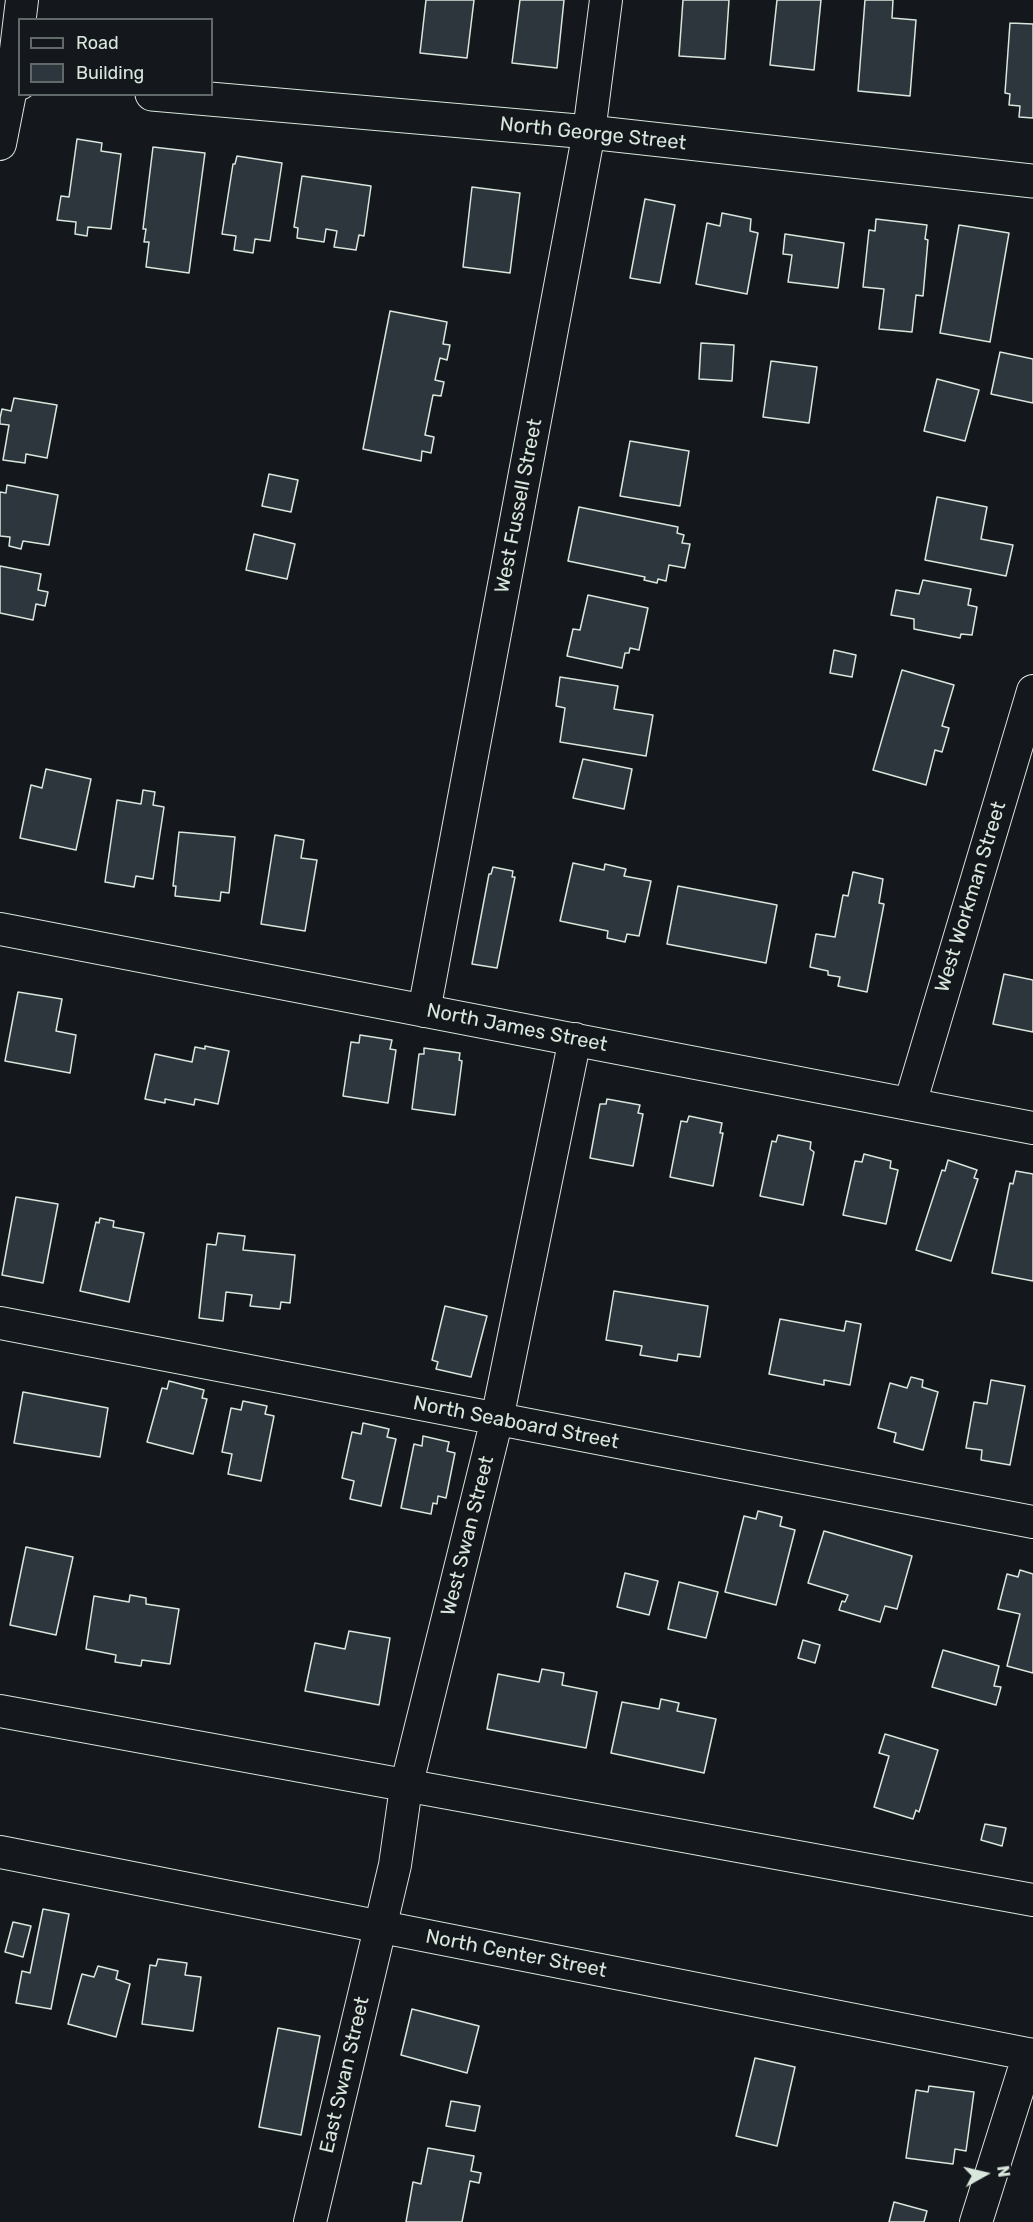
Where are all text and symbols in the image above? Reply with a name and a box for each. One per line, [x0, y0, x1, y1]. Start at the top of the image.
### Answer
legend [18, 18, 213, 96]
text: Road [76, 32, 119, 54]
text: Building [76, 62, 144, 84]
street label: North George Street [499, 112, 687, 156]
street label: West Fussell Street [490, 417, 548, 595]
street label: West Workman Street [931, 799, 1011, 995]
street label: North James Street [425, 999, 609, 1057]
street label: North Seaboard Street [411, 1391, 621, 1455]
street label: West Swan Street [437, 1454, 499, 1618]
street label: North Center Street [424, 1925, 608, 1983]
street label: East Swan Street [315, 1994, 375, 2156]
north arrow [955, 2144, 1015, 2204]
text: N [993, 2164, 1014, 2178]

